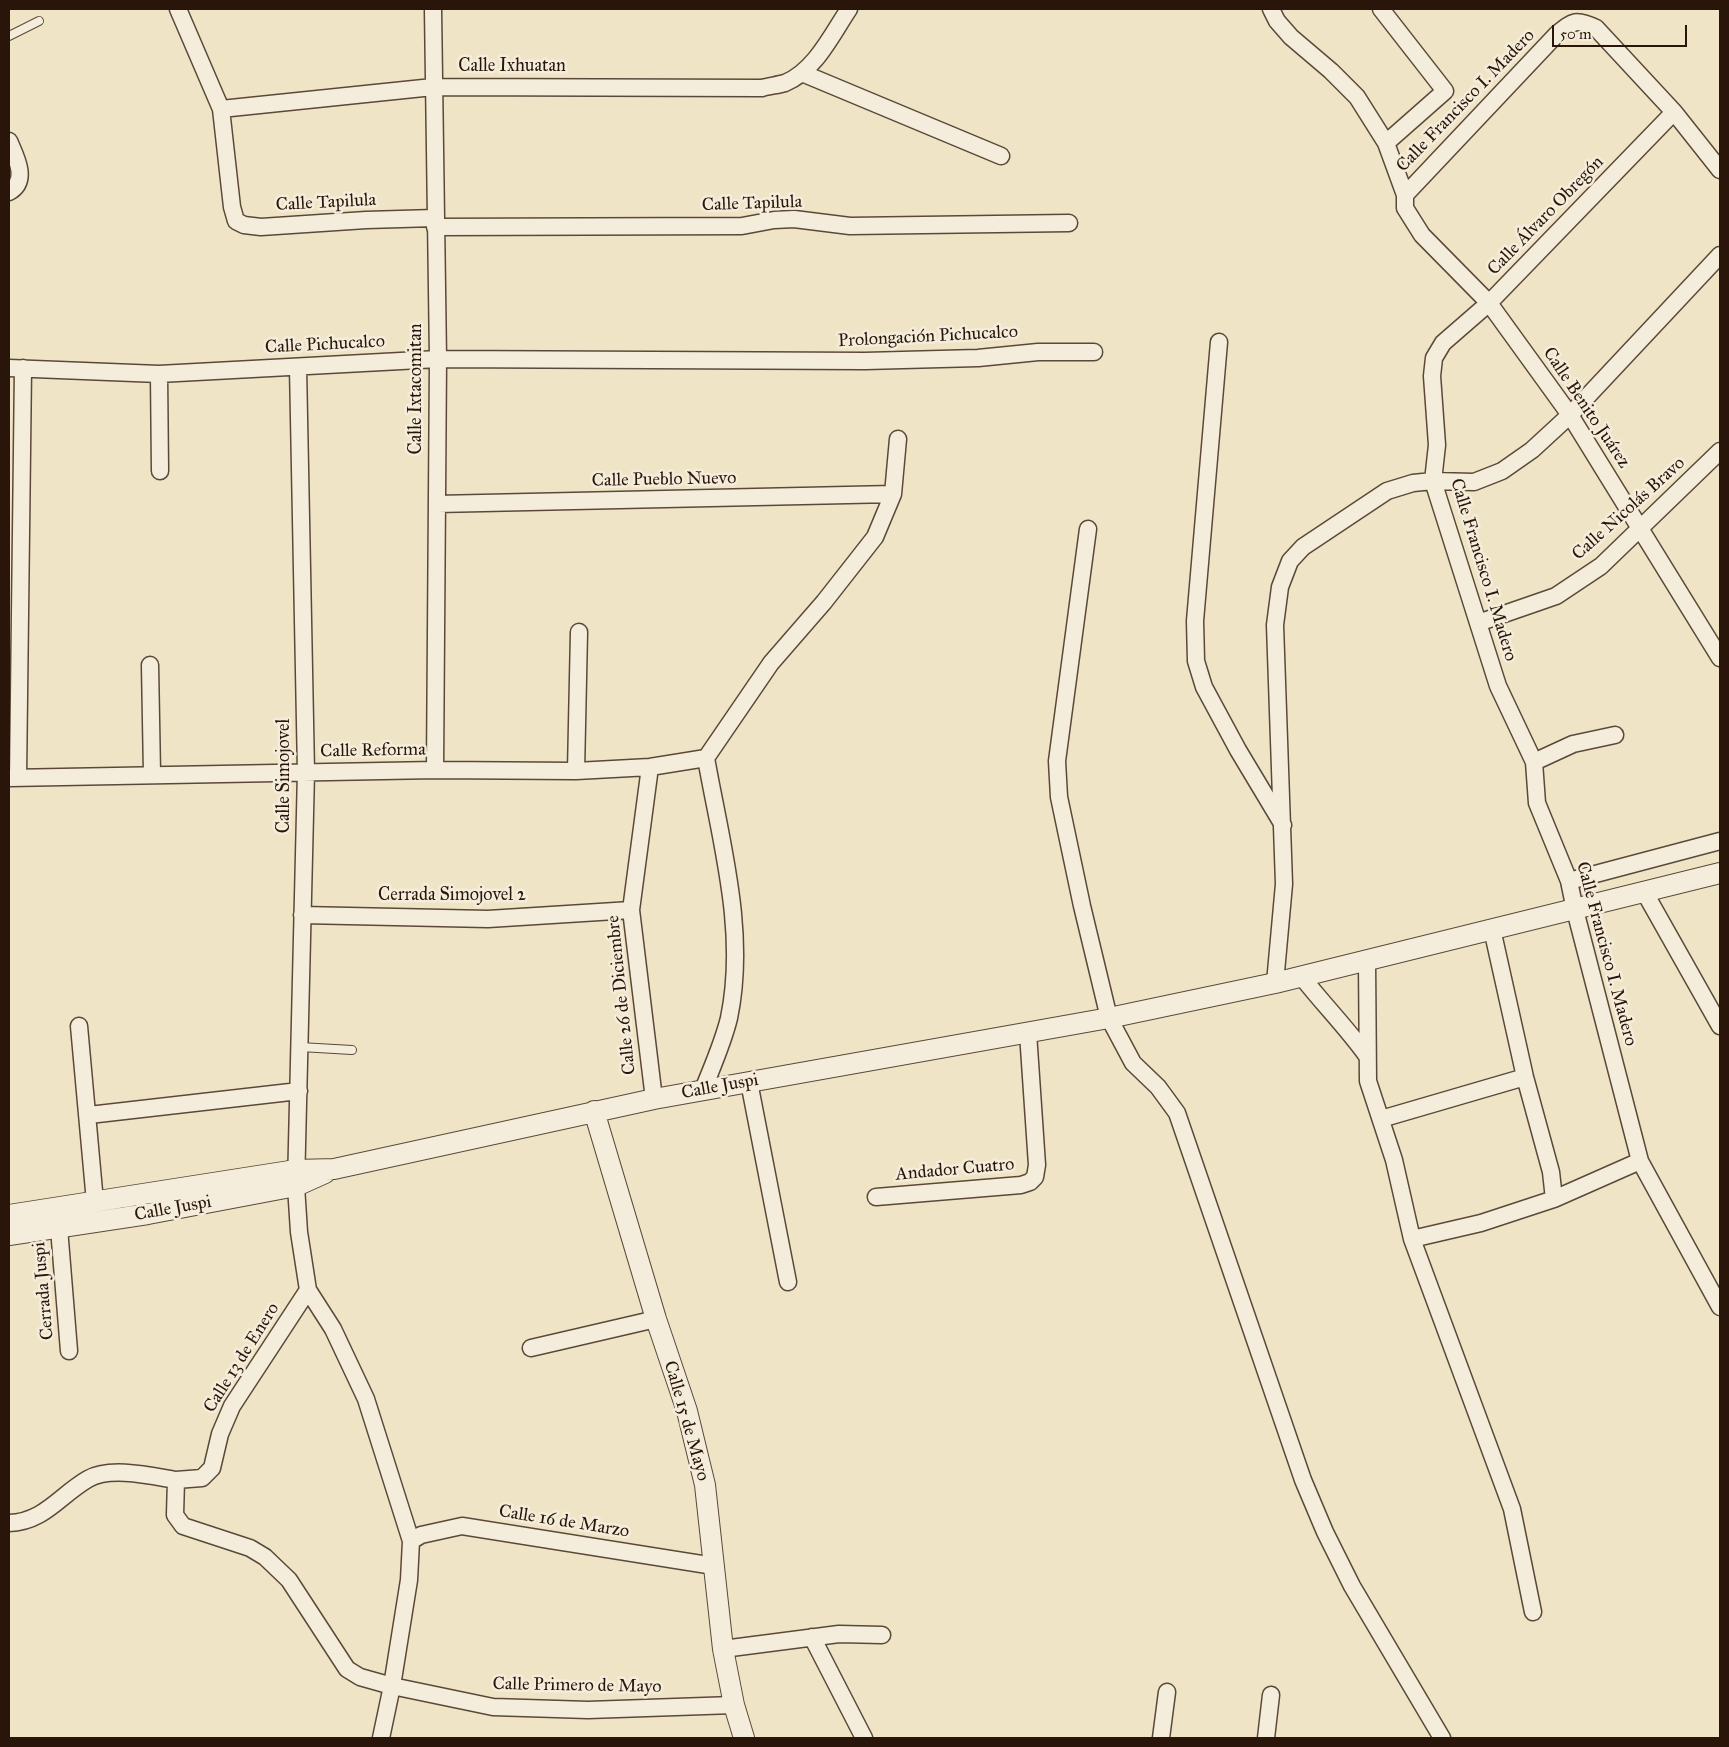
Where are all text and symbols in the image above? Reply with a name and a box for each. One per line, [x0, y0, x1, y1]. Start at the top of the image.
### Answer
scale bar [1554, 15, 1689, 47]
street label: Calle Francisco I. Madero [1392, 25, 1540, 177]
text: 50 m [1560, 25, 1592, 43]
street label: Calle Ixhuatan [458, 56, 566, 78]
street label: Calle Álvaro Obregón [1484, 152, 1608, 280]
street label: Calle Tapilula [275, 190, 377, 216]
street label: Calle Tapilula [701, 191, 803, 217]
street label: Prolongación Pichucalco [838, 322, 1018, 352]
street label: Calle Ixtacomitan [406, 323, 428, 455]
street label: Calle Pichucalco [265, 331, 385, 359]
street label: Calle Benito Juárez [1538, 344, 1634, 472]
street label: Calle Nicolás Bravo [1568, 453, 1690, 565]
street label: Calle Pueblo Nuevo [592, 468, 736, 492]
street label: Calle Francisco I. Madero [1445, 476, 1521, 664]
street label: Calle Simojovel [274, 719, 296, 833]
street label: Calle Reforma [320, 739, 426, 763]
street label: Calle Francisco I. Madero [1571, 859, 1641, 1049]
street label: Cerrada Simojovel 2 [378, 885, 526, 907]
street label: Calle 26 de Diciembre [603, 914, 641, 1076]
street label: Calle Juspi [680, 1070, 760, 1104]
street label: Andador Cuatro [895, 1154, 1015, 1186]
street label: Calle Juspi [133, 1192, 213, 1226]
street label: Cerrada Juspi [29, 1241, 59, 1341]
street label: Calle 13 de Enero [200, 1299, 284, 1417]
street label: Calle 15 de Mayo [659, 1358, 713, 1484]
street label: Calle 16 de Marzo [497, 1501, 631, 1543]
street label: Calle Primero de Mayo [492, 1674, 662, 1698]

